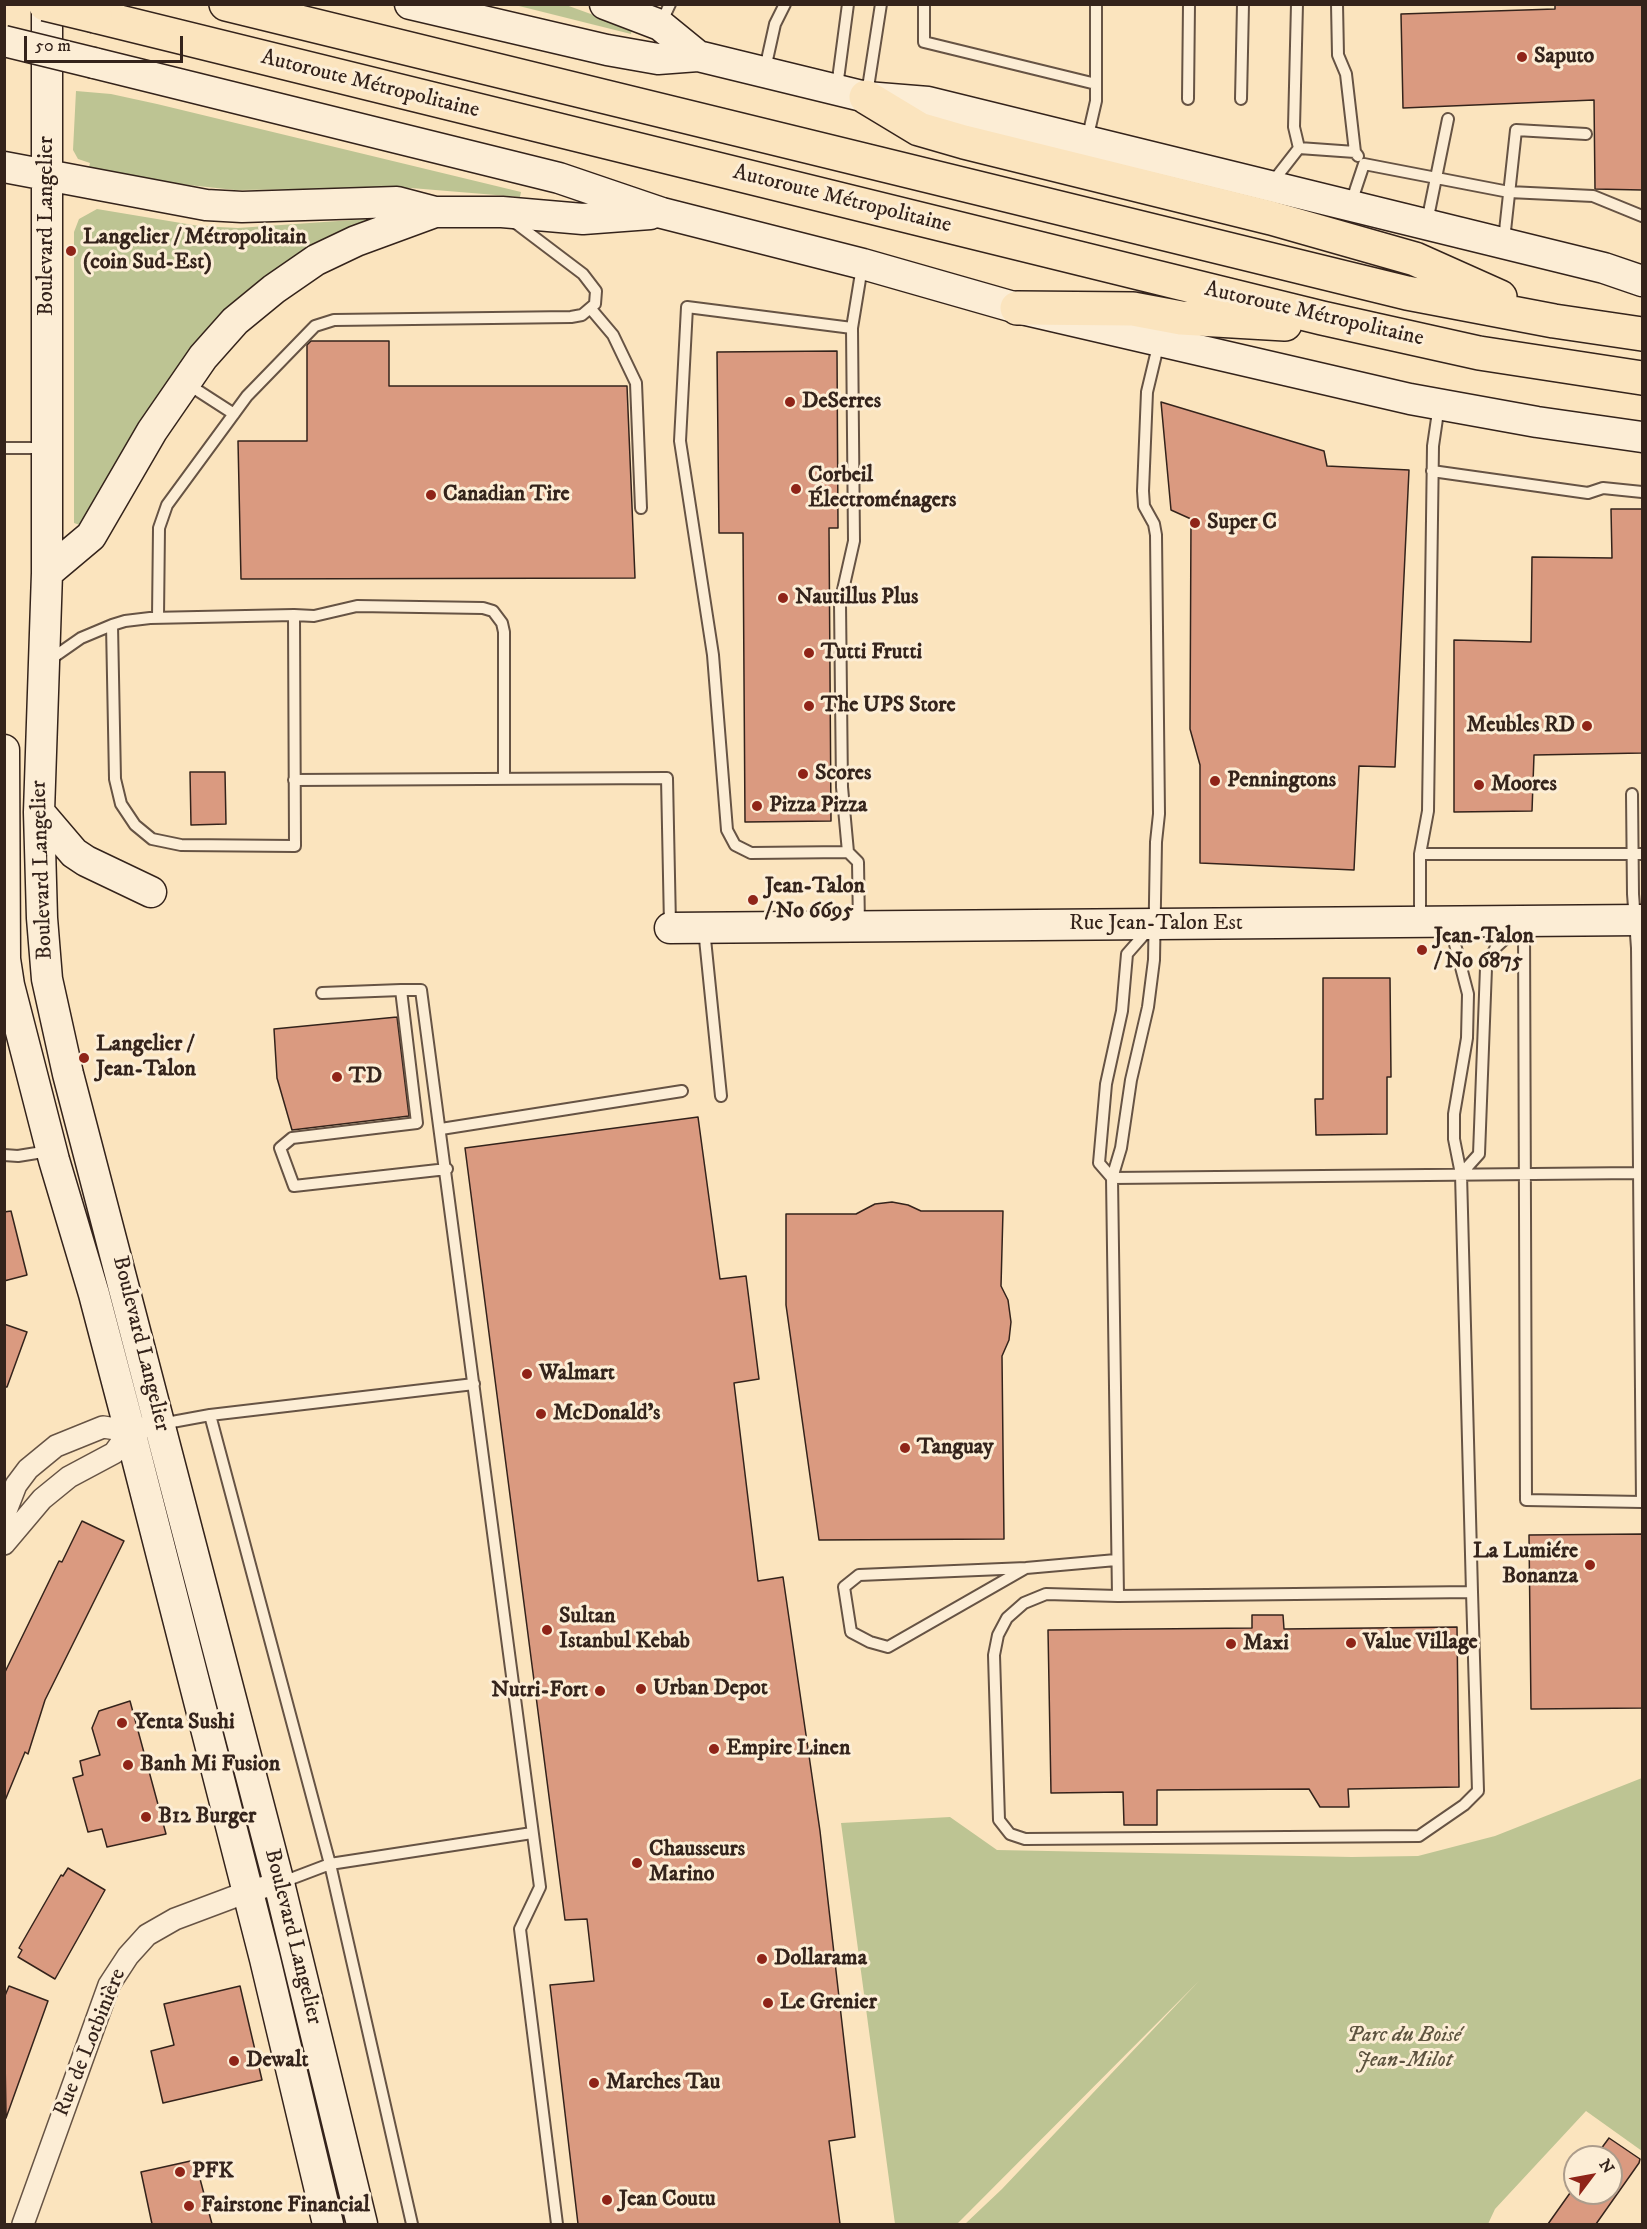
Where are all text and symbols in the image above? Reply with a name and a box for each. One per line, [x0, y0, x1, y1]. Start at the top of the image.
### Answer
scale bar [27, 24, 186, 62]
text: 50 m [35, 35, 71, 57]
place label: Saputo [1534, 44, 1594, 70]
street label: Autoroute Métropolitaine [258, 45, 482, 125]
marker: Saputo [1515, 50, 1529, 64]
street label: Boulevard Langelier [34, 136, 60, 316]
street label: Autoroute Métropolitaine [730, 160, 954, 240]
place label: Langelier / Métropolitain (coin Sud-Est) [83, 225, 307, 276]
marker: Langelier / Métropolitain (coin Sud-Est) [64, 244, 78, 258]
street label: Autoroute Métropolitaine [1202, 277, 1426, 353]
place label: DeSerres [802, 389, 881, 415]
marker: DeSerres [783, 395, 797, 409]
place label: Corbeil Électroménagers [808, 463, 956, 514]
place label: Canadian Tire [443, 482, 570, 508]
marker: Corbeil Électroménagers [789, 482, 803, 496]
marker: Canadian Tire [424, 488, 438, 502]
place label: Super C [1207, 510, 1277, 536]
marker: Super C [1188, 516, 1202, 530]
place label: Nautillus Plus [795, 585, 918, 611]
marker: Nautillus Plus [776, 591, 790, 605]
place label: Tutti Frutti [821, 640, 922, 666]
marker: Tutti Frutti [802, 646, 816, 660]
place label: The UPS Store [821, 693, 956, 719]
marker: The UPS Store [802, 699, 816, 713]
place label: Meubles RD [1467, 713, 1575, 739]
marker: Meubles RD [1580, 719, 1594, 733]
place label: Scores [815, 761, 871, 787]
marker: Scores [796, 767, 810, 781]
place label: Penningtons [1227, 768, 1336, 794]
place label: Moores [1491, 772, 1557, 798]
marker: Penningtons [1208, 774, 1222, 788]
marker: Moores [1472, 778, 1486, 792]
street label: Boulevard Langelier [27, 780, 59, 960]
place label: Pizza Pizza [769, 793, 867, 819]
marker: Pizza Pizza [750, 799, 764, 813]
place label: Jean-Talon / No 6695 [765, 874, 865, 926]
marker: Jean-Talon / No 6695 [746, 893, 760, 907]
street label: Rue Jean-Talon Est [1069, 911, 1243, 937]
place label: Jean-Talon / No 6875 [1434, 924, 1534, 975]
marker: Jean-Talon / No 6875 [1415, 943, 1429, 957]
place label: Langelier / Jean-Talon [96, 1032, 196, 1084]
marker: Langelier / Jean-Talon [77, 1051, 91, 1065]
place label: TD [349, 1064, 382, 1090]
marker: TD [330, 1070, 344, 1084]
street label: Boulevard Langelier [105, 1254, 175, 1434]
place label: Walmart [539, 1361, 615, 1387]
marker: Walmart [520, 1367, 534, 1381]
place label: McDonald's [553, 1401, 660, 1427]
marker: McDonald's [534, 1407, 548, 1421]
place label: Tanguay [917, 1435, 994, 1461]
marker: Tanguay [898, 1441, 912, 1455]
place label: La Lumiére Bonanza [1473, 1539, 1578, 1591]
marker: La Lumiére Bonanza [1583, 1558, 1597, 1572]
place label: Sultan Istanbul Kebab [559, 1604, 690, 1656]
marker: Sultan Istanbul Kebab [540, 1623, 554, 1637]
place label: Value Village [1363, 1630, 1478, 1656]
place label: Maxi [1243, 1631, 1289, 1657]
marker: Value Village [1344, 1636, 1358, 1650]
marker: Maxi [1224, 1637, 1238, 1651]
place label: Urban Depot [653, 1676, 768, 1702]
place label: Nutri-Fort [491, 1678, 588, 1704]
marker: Urban Depot [634, 1682, 648, 1696]
marker: Nutri-Fort [593, 1684, 607, 1698]
place label: Yenta Sushi [134, 1710, 235, 1736]
marker: Yenta Sushi [115, 1716, 129, 1730]
place label: Empire Linen [726, 1736, 850, 1762]
marker: Empire Linen [707, 1742, 721, 1756]
place label: Banh Mi Fusion [140, 1752, 280, 1778]
marker: Banh Mi Fusion [121, 1758, 135, 1772]
place label: B12 Burger [158, 1804, 256, 1830]
marker: B12 Burger [139, 1810, 153, 1824]
place label: Chausseurs Marino [649, 1837, 745, 1888]
street label: Boulevard Langelier [257, 1847, 327, 2027]
marker: Chausseurs Marino [630, 1856, 644, 1870]
place label: Dollarama [774, 1946, 867, 1972]
marker: Dollarama [755, 1952, 769, 1966]
street label: Rue de Lotbinière [49, 1965, 133, 2121]
place label: Le Grenier [780, 1990, 877, 2016]
marker: Le Grenier [761, 1996, 775, 2010]
park label: Parc du Boisé Jean-Milot [1347, 2023, 1461, 2074]
place label: Dewalt [246, 2048, 308, 2074]
marker: Dewalt [227, 2054, 241, 2068]
place label: Marches Tau [606, 2070, 720, 2096]
marker: Marches Tau [587, 2076, 601, 2090]
north arrow [1563, 2145, 1623, 2205]
text: N [1595, 2156, 1619, 2177]
place label: PFK [192, 2159, 234, 2185]
marker: PFK [173, 2165, 187, 2179]
place label: Jean Coutu [619, 2187, 716, 2213]
place label: Fairstone Financial [201, 2193, 370, 2219]
marker: Jean Coutu [600, 2193, 614, 2207]
marker: Fairstone Financial [182, 2199, 196, 2213]

